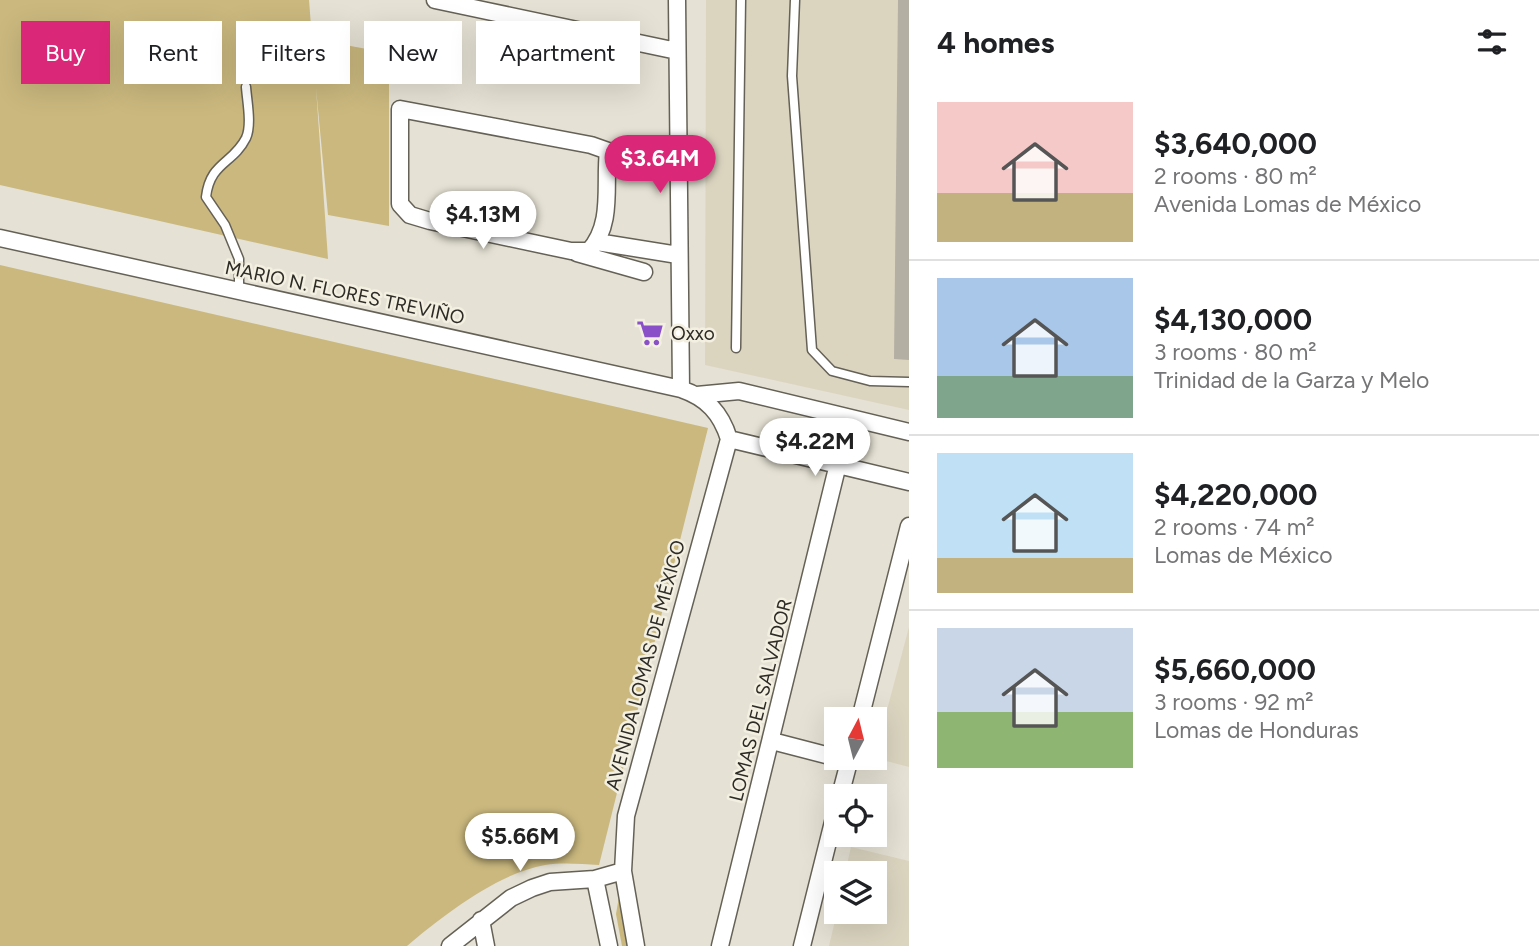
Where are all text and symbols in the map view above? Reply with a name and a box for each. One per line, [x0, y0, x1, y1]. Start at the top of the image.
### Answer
chip: Buy [21, 21, 110, 84]
chip: Rent [124, 21, 222, 84]
chip: Filters [236, 21, 350, 84]
chip: New [364, 21, 462, 84]
chip: Apartment [476, 21, 640, 84]
icon: filters [1473, 23, 1511, 61]
text: 4 homes [937, 24, 1054, 61]
text: $3,640,000 [1154, 125, 1317, 162]
icon: home [993, 130, 1077, 214]
pin: $3.64M [603, 136, 717, 195]
text: $3.64M [621, 144, 699, 172]
text: 2 rooms · 80 m² [1154, 162, 1317, 190]
text: Avenida Lomas de México [1154, 190, 1421, 218]
pin: $4.13M [426, 191, 540, 251]
text: $4.13M [445, 200, 521, 228]
street label: MARIO N. FLORES TREVIÑO [223, 256, 467, 329]
text: $4,130,000 [1154, 301, 1312, 338]
icon: home [993, 306, 1077, 390]
supermarket icon: Oxxo [635, 318, 665, 348]
place label: Oxxo [671, 322, 715, 345]
text: 3 rooms · 80 m² [1154, 338, 1317, 366]
text: Trinidad de la Garza y Melo [1154, 366, 1429, 394]
pin: $4.22M [758, 419, 872, 478]
text: $4.22M [775, 427, 855, 455]
text: $4,220,000 [1154, 476, 1318, 513]
icon: home [993, 481, 1077, 565]
text: 2 rooms · 74 m² [1154, 513, 1315, 541]
street label: AVENIDA LOMAS DE MÉXICO [601, 537, 690, 793]
text: Lomas de México [1154, 541, 1333, 569]
street label: LOMAS DEL SALVADOR [724, 596, 797, 804]
text: $5,660,000 [1154, 651, 1316, 688]
icon: home [993, 656, 1077, 740]
text: 3 rooms · 92 m² [1154, 688, 1314, 716]
north arrow [824, 707, 887, 770]
map controls [824, 707, 887, 924]
text: Lomas de Honduras [1154, 716, 1359, 744]
button: locate [824, 784, 887, 847]
pin: $5.66M [463, 814, 577, 873]
text: $5.66M [481, 822, 559, 850]
button: layers [824, 861, 887, 924]

